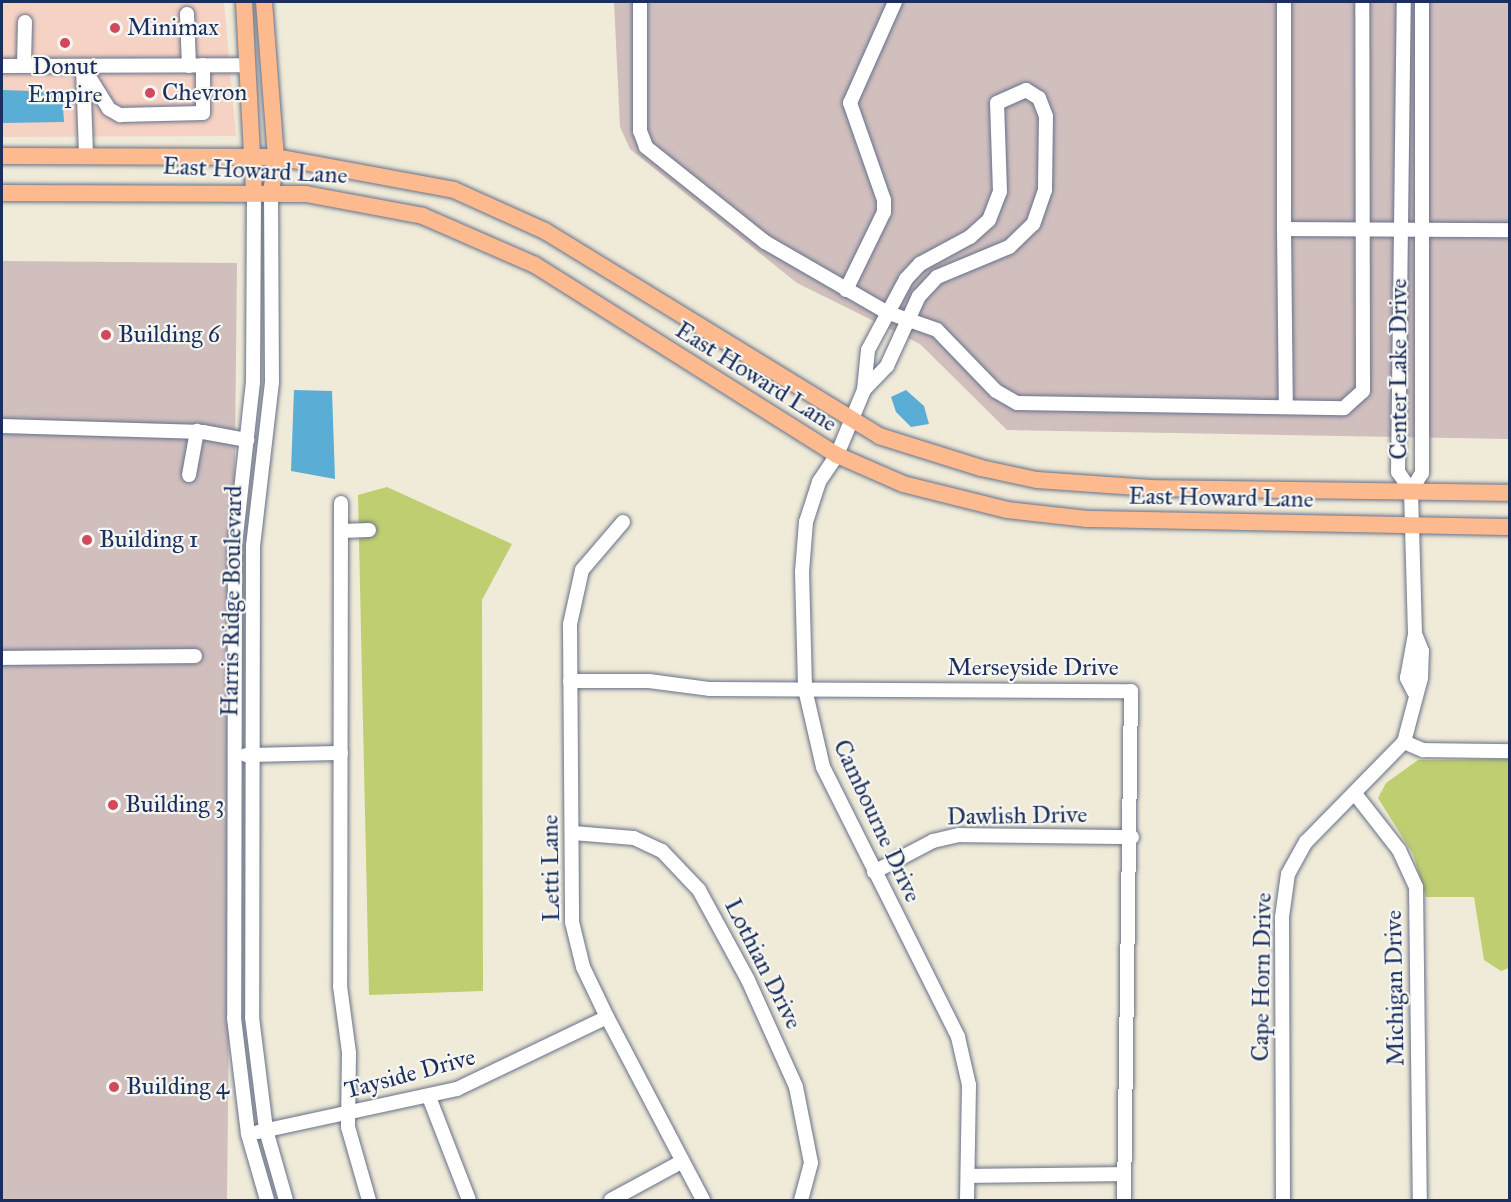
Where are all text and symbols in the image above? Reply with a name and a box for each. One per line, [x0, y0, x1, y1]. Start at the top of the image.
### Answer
place label: Minimax [127, 14, 219, 42]
marker: Minimax [108, 21, 122, 35]
marker: Donut Empire [58, 36, 72, 50]
place label: Donut Empire [28, 53, 102, 109]
place label: Chevron [162, 79, 247, 107]
marker: Chevron [143, 86, 157, 100]
street label: East Howard Lane [162, 152, 348, 190]
street label: Center Lake Drive [1385, 278, 1413, 460]
street label: East Howard Lane [670, 316, 842, 438]
place label: Building 6 [118, 321, 220, 349]
marker: Building 6 [99, 328, 113, 342]
street label: East Howard Lane [1128, 482, 1314, 514]
street label: Harris Ridge Boulevard [216, 485, 248, 717]
place label: Building 1 [99, 526, 198, 554]
marker: Building 1 [80, 533, 94, 547]
street label: Merseyside Drive [947, 654, 1119, 682]
street label: Cambourne Drive [827, 735, 927, 907]
place label: Building 3 [125, 791, 224, 819]
marker: Building 3 [106, 798, 120, 812]
street label: Dawlish Drive [947, 800, 1087, 832]
street label: Letti Lane [536, 814, 566, 922]
street label: Cape Horn Drive [1246, 892, 1278, 1062]
street label: Lothian Drive [718, 894, 808, 1034]
street label: Michigan Drive [1379, 910, 1411, 1066]
street label: Tayside Drive [342, 1043, 478, 1105]
place label: Building 4 [126, 1073, 229, 1101]
marker: Building 4 [107, 1080, 121, 1094]

